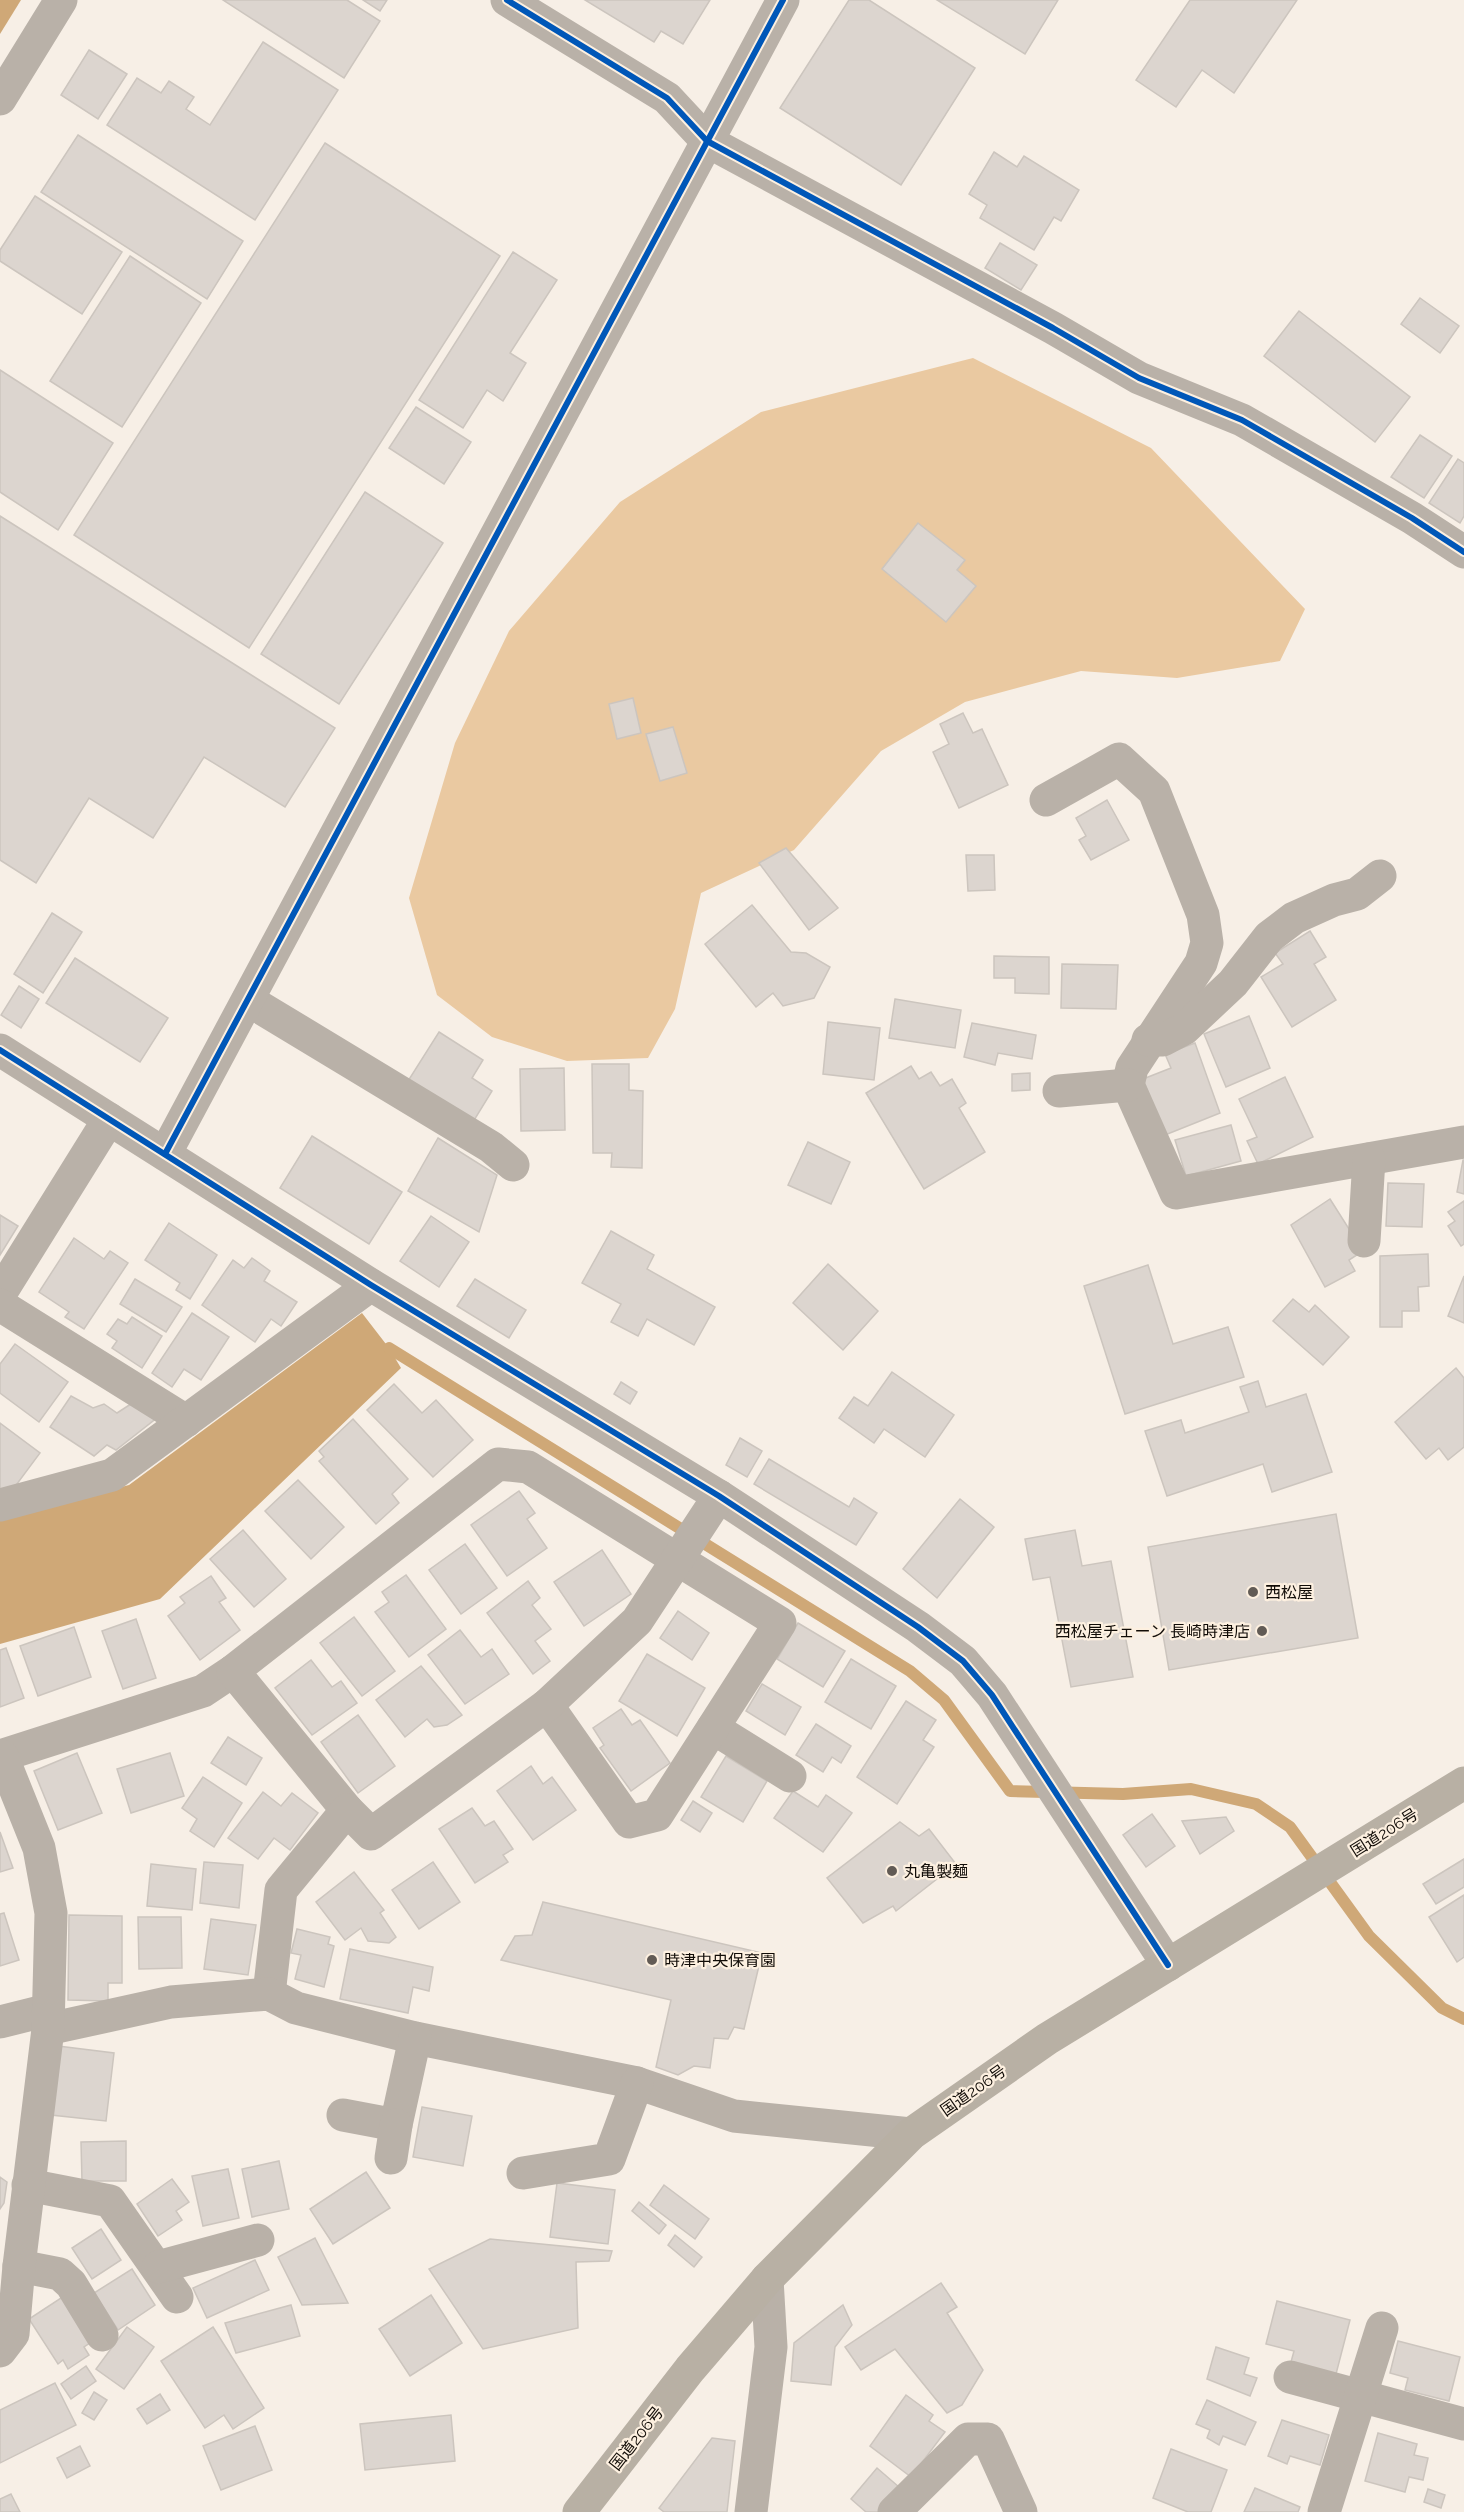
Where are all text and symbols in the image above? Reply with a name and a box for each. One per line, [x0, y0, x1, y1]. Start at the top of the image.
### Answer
place label: 西松屋 [1265, 1583, 1313, 1602]
marker: 西松屋 [1246, 1585, 1260, 1599]
place label: 西松屋チェーン 長崎時津店 [1055, 1622, 1250, 1641]
marker: 西松屋チェーン 長崎時津店 [1255, 1624, 1269, 1638]
street label: 国道206号 [1347, 1804, 1421, 1861]
place label: 丸亀製麺 [904, 1862, 968, 1881]
marker: 丸亀製麺 [885, 1864, 899, 1878]
place label: 時津中央保育園 [664, 1951, 776, 1970]
marker: 時津中央保育園 [645, 1953, 659, 1967]
street label: 国道206号 [937, 2061, 1010, 2120]
street label: 国道206号 [606, 2403, 667, 2474]

